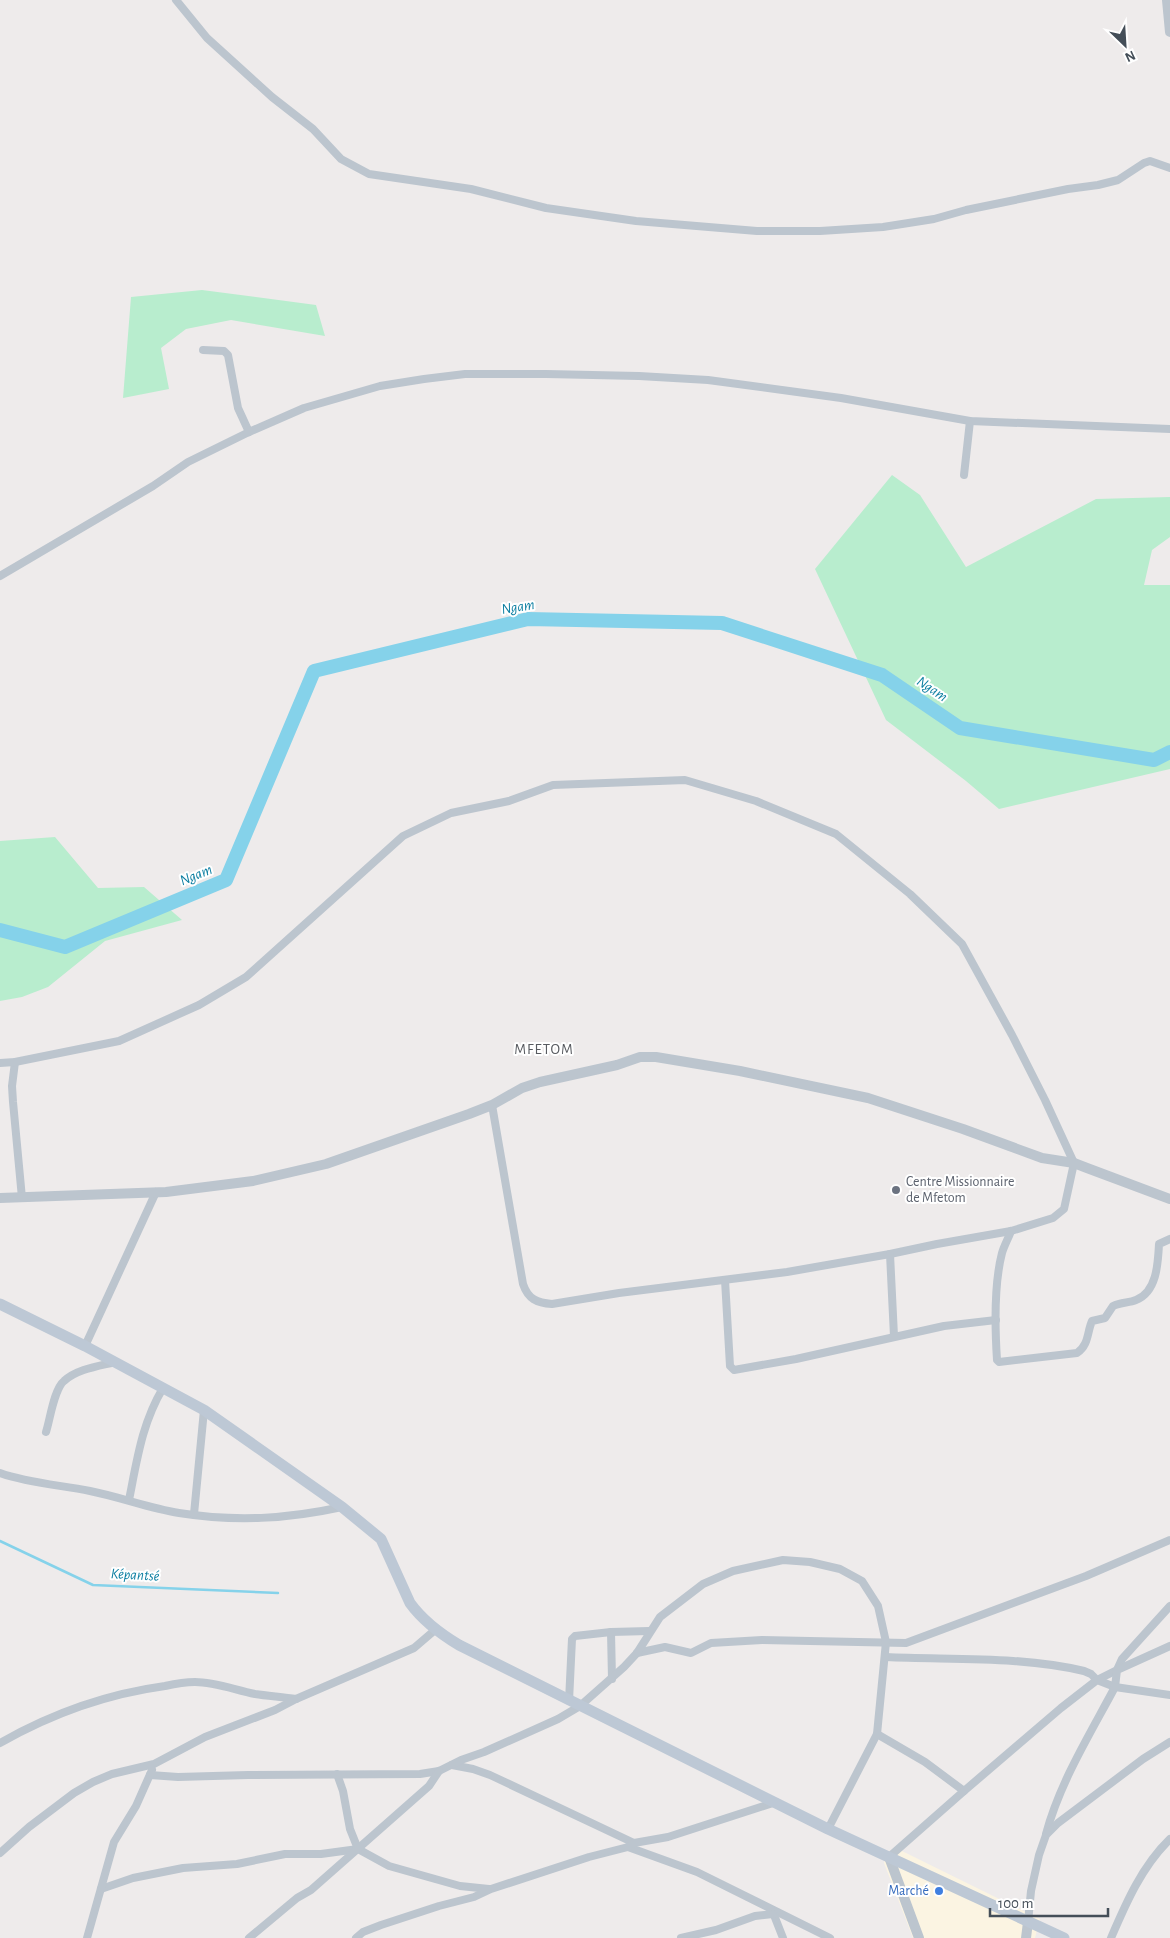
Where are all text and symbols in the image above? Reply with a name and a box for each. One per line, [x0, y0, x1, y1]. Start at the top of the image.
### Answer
north arrow [1100, 20, 1150, 70]
text: N [1123, 47, 1137, 64]
water label: Ngam [500, 597, 536, 617]
water label: Ngam [914, 673, 950, 705]
water label: Ngam [178, 862, 214, 888]
district label: MFETOM [514, 1042, 574, 1057]
place label: Centre Missionnaire de Mfetom [906, 1175, 1014, 1205]
marker: Centre Missionnaire de Mfetom [890, 1184, 902, 1196]
water label: Képantsé [110, 1566, 160, 1584]
place label: Marché [888, 1884, 929, 1898]
marker: Marché [933, 1885, 945, 1897]
scale bar [990, 1886, 1108, 1918]
text: 100 m [998, 1896, 1033, 1911]

